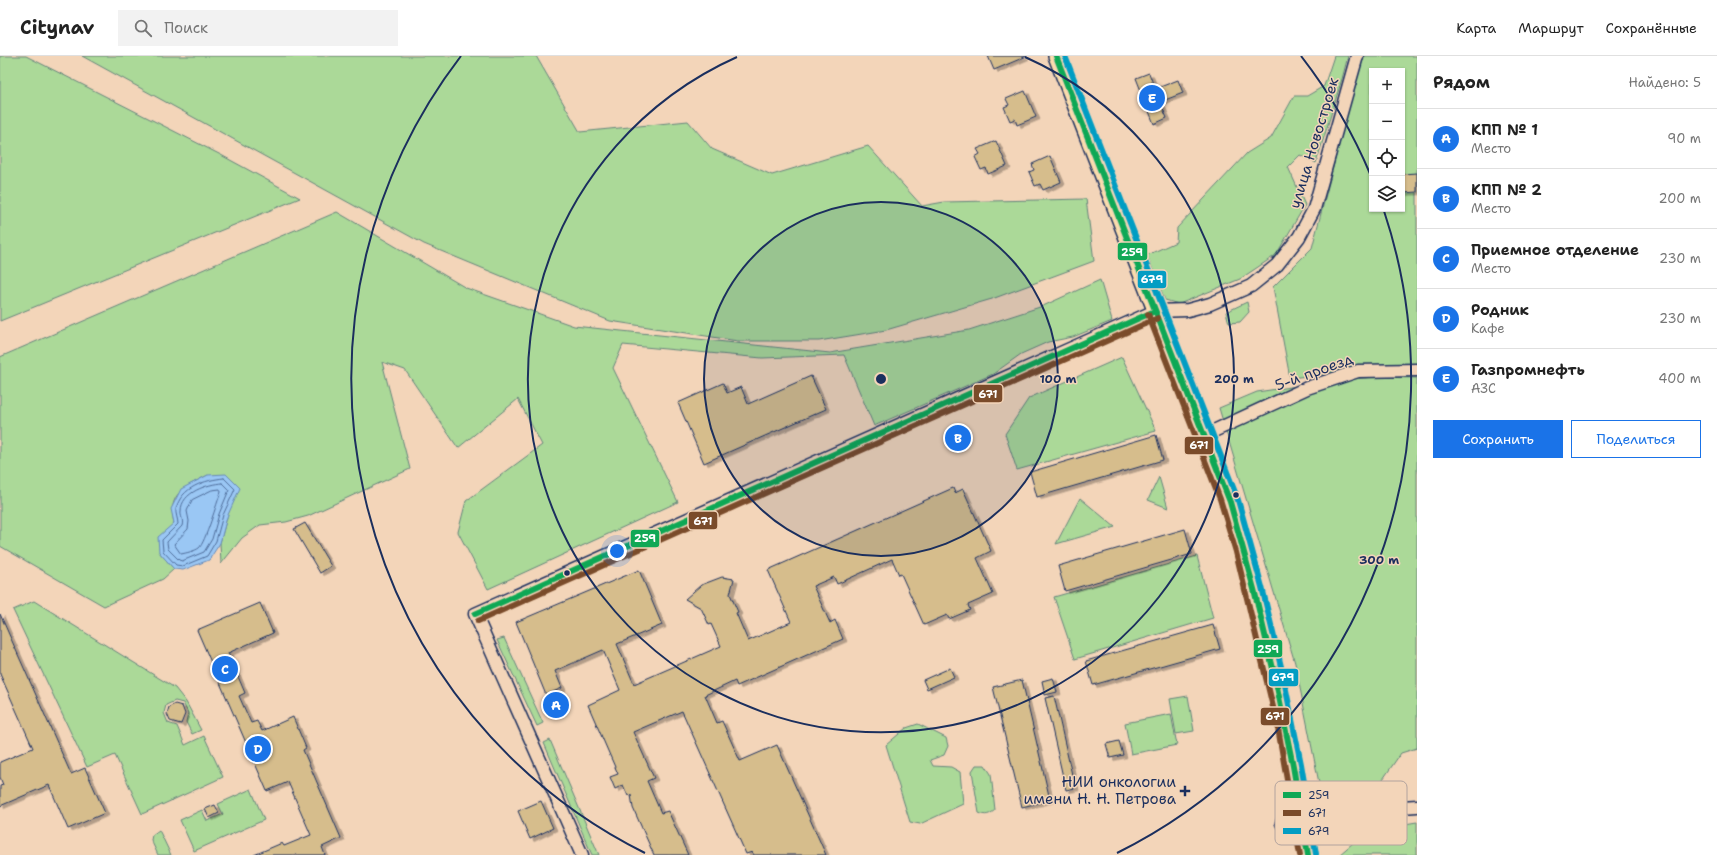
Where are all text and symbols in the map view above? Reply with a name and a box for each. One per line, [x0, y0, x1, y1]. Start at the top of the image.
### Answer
search box [118, 10, 398, 46]
text: Citynav [20, 15, 94, 40]
icon: search [132, 17, 154, 39]
text: Поиск [164, 18, 208, 38]
text: Карта [1456, 19, 1496, 37]
text: Маршрут [1518, 19, 1584, 37]
text: Сохранённые [1606, 19, 1697, 37]
map controls [1369, 68, 1405, 212]
button: + [1369, 68, 1405, 104]
text: Рядом [1433, 71, 1490, 93]
text: Найдено: 5 [1628, 74, 1701, 91]
street label: улица Новостроек [1285, 75, 1343, 211]
pin: E [1139, 83, 1165, 113]
button: − [1369, 104, 1405, 140]
text: КПП № 1 [1471, 120, 1538, 140]
text: A [1441, 130, 1451, 147]
text: 90 m [1667, 130, 1701, 147]
button: locate [1369, 140, 1405, 176]
text: Место [1471, 140, 1511, 157]
button: layers [1369, 176, 1405, 212]
text: КПП № 2 [1471, 180, 1542, 200]
text: B [1442, 190, 1450, 207]
text: 200 m [1659, 190, 1701, 207]
text: Место [1471, 200, 1511, 217]
text: Приемное отделение [1471, 240, 1639, 260]
line badge: 259 [1117, 242, 1148, 261]
text: 259 [1121, 245, 1143, 260]
text: C [1442, 250, 1450, 267]
text: 230 m [1659, 250, 1701, 267]
text: Место [1471, 260, 1511, 277]
line badge: 679 [1137, 270, 1167, 289]
text: 679 [1141, 272, 1163, 287]
text: Родник [1471, 300, 1529, 320]
text: D [1441, 310, 1451, 327]
text: 230 m [1659, 310, 1701, 327]
text: Кафе [1471, 320, 1505, 337]
street label: 5-й проезд [1272, 348, 1356, 395]
text: Газпромнефть [1471, 360, 1585, 380]
text: E [1442, 370, 1450, 387]
text: 400 m [1658, 370, 1701, 387]
text: 100 m [1040, 371, 1077, 387]
text: 200 m [1214, 371, 1254, 387]
centre of rings [874, 372, 888, 386]
text: АЗС [1471, 380, 1496, 397]
line badge: 671 [973, 384, 1003, 403]
text: 671 [978, 387, 998, 402]
button: Сохранить [1433, 420, 1563, 458]
button: Поделиться [1571, 420, 1701, 458]
pin: B [945, 423, 971, 453]
line badge: 671 [1184, 436, 1214, 455]
text: 671 [1189, 438, 1209, 453]
unlabelled marker [1231, 490, 1241, 500]
line badge: 671 [688, 511, 718, 530]
text: 671 [693, 514, 713, 529]
line badge: 259 [630, 529, 660, 548]
text: 259 [634, 531, 656, 546]
your location [607, 541, 627, 561]
text: 300 m [1359, 552, 1399, 568]
unlabelled marker [562, 568, 572, 578]
line badge: 259 [1253, 639, 1283, 658]
text: 259 [1257, 642, 1279, 657]
pin: C [212, 654, 238, 684]
line badge: 679 [1268, 668, 1299, 687]
text: 679 [1272, 670, 1294, 685]
pin: A [543, 690, 569, 720]
line badge: 671 [1260, 707, 1290, 726]
text: 671 [1265, 709, 1285, 724]
pin: D [245, 734, 271, 764]
place label: НИИ онкологии имени Н. Н. Петрова [1024, 772, 1177, 809]
legend [1275, 781, 1407, 845]
marker: НИИ онкологии имени Н. Н. Петрова [1179, 785, 1191, 797]
text: 259 [1308, 788, 1329, 803]
text: 671 [1308, 806, 1326, 821]
text: 679 [1308, 824, 1329, 839]

